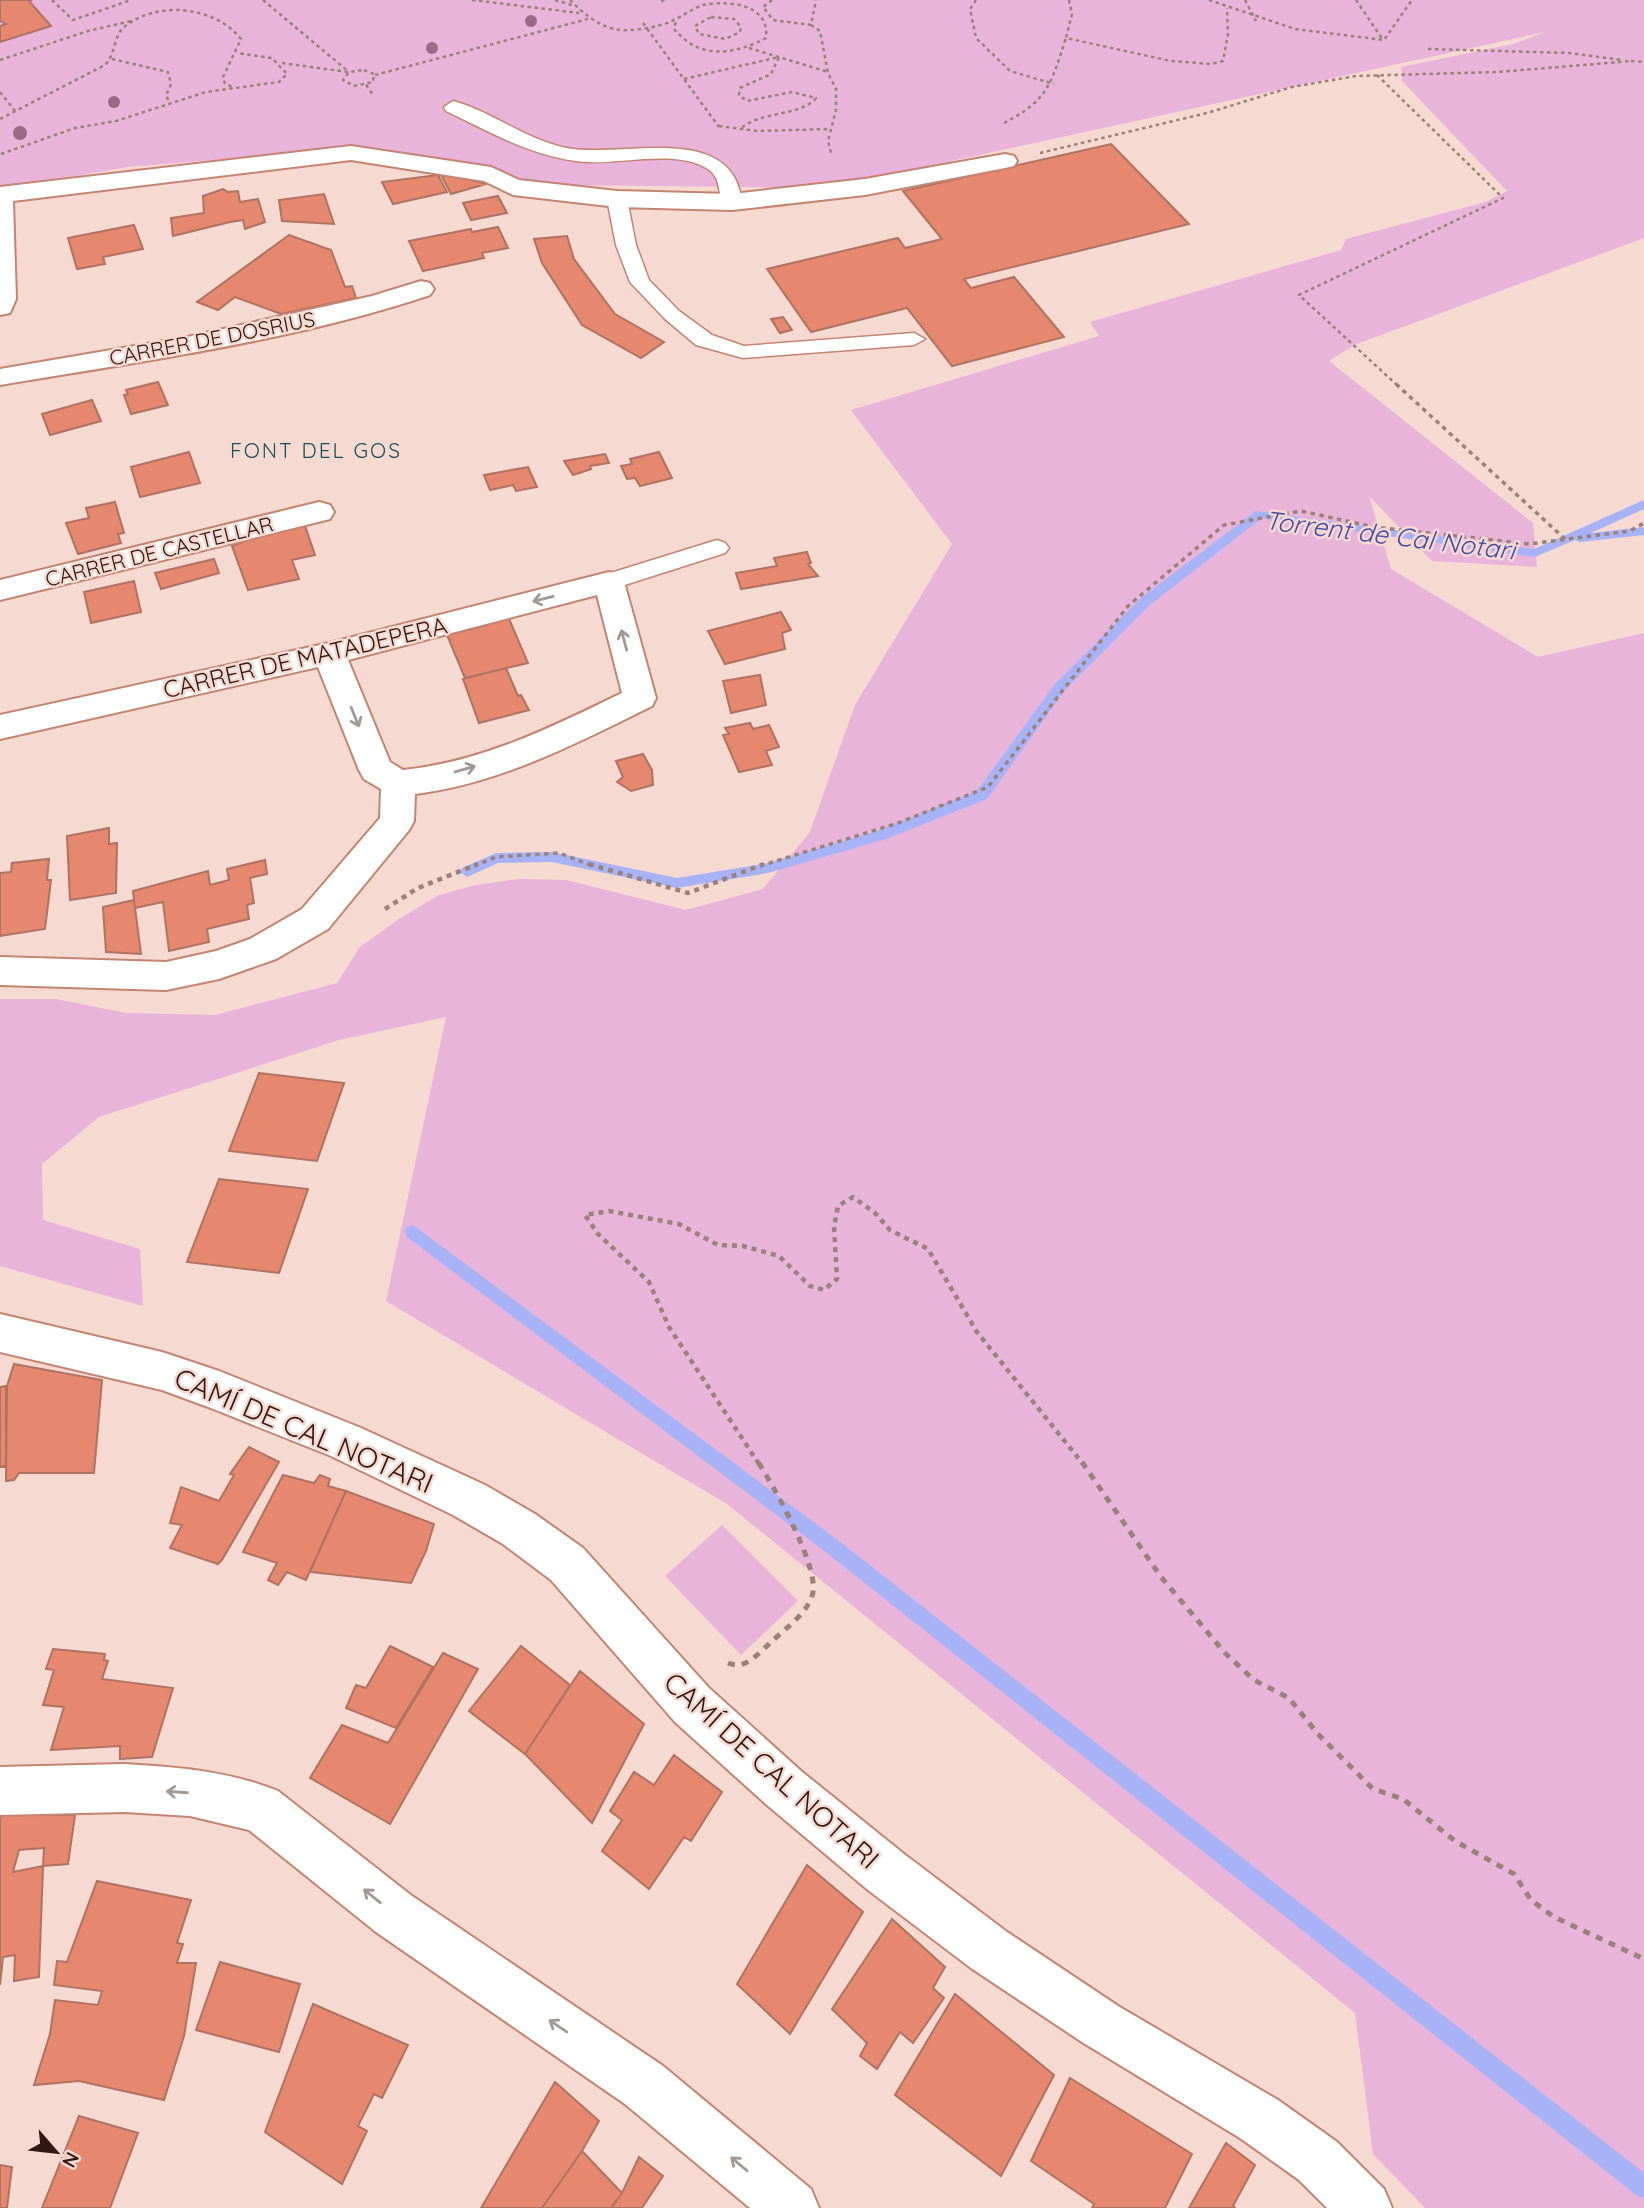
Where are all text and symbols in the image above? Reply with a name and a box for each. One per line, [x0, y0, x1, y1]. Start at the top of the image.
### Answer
street label: CARRER DE DOSRIUS [107, 305, 317, 371]
district label: FONT DEL GOS [230, 437, 402, 463]
water label: Torrent de Cal Notari [1263, 503, 1520, 567]
street label: CARRER DE CASTELLAR [42, 510, 276, 592]
one-way arrow [532, 593, 555, 606]
street label: CARRER DE MATADEPERA [160, 610, 450, 704]
one-way arrow [617, 629, 630, 652]
one-way arrow [349, 706, 362, 727]
one-way arrow [453, 762, 475, 775]
street label: CAMÍ DE CAL NOTARI [169, 1360, 439, 1500]
street label: CAMÍ DE CAL NOTARI [657, 1664, 887, 1876]
one-way arrow [166, 1785, 189, 1798]
one-way arrow [363, 1889, 381, 1904]
one-way arrow [549, 2019, 569, 2033]
north arrow [21, 2117, 91, 2187]
text: N [57, 2148, 85, 2172]
one-way arrow [731, 2156, 749, 2172]

